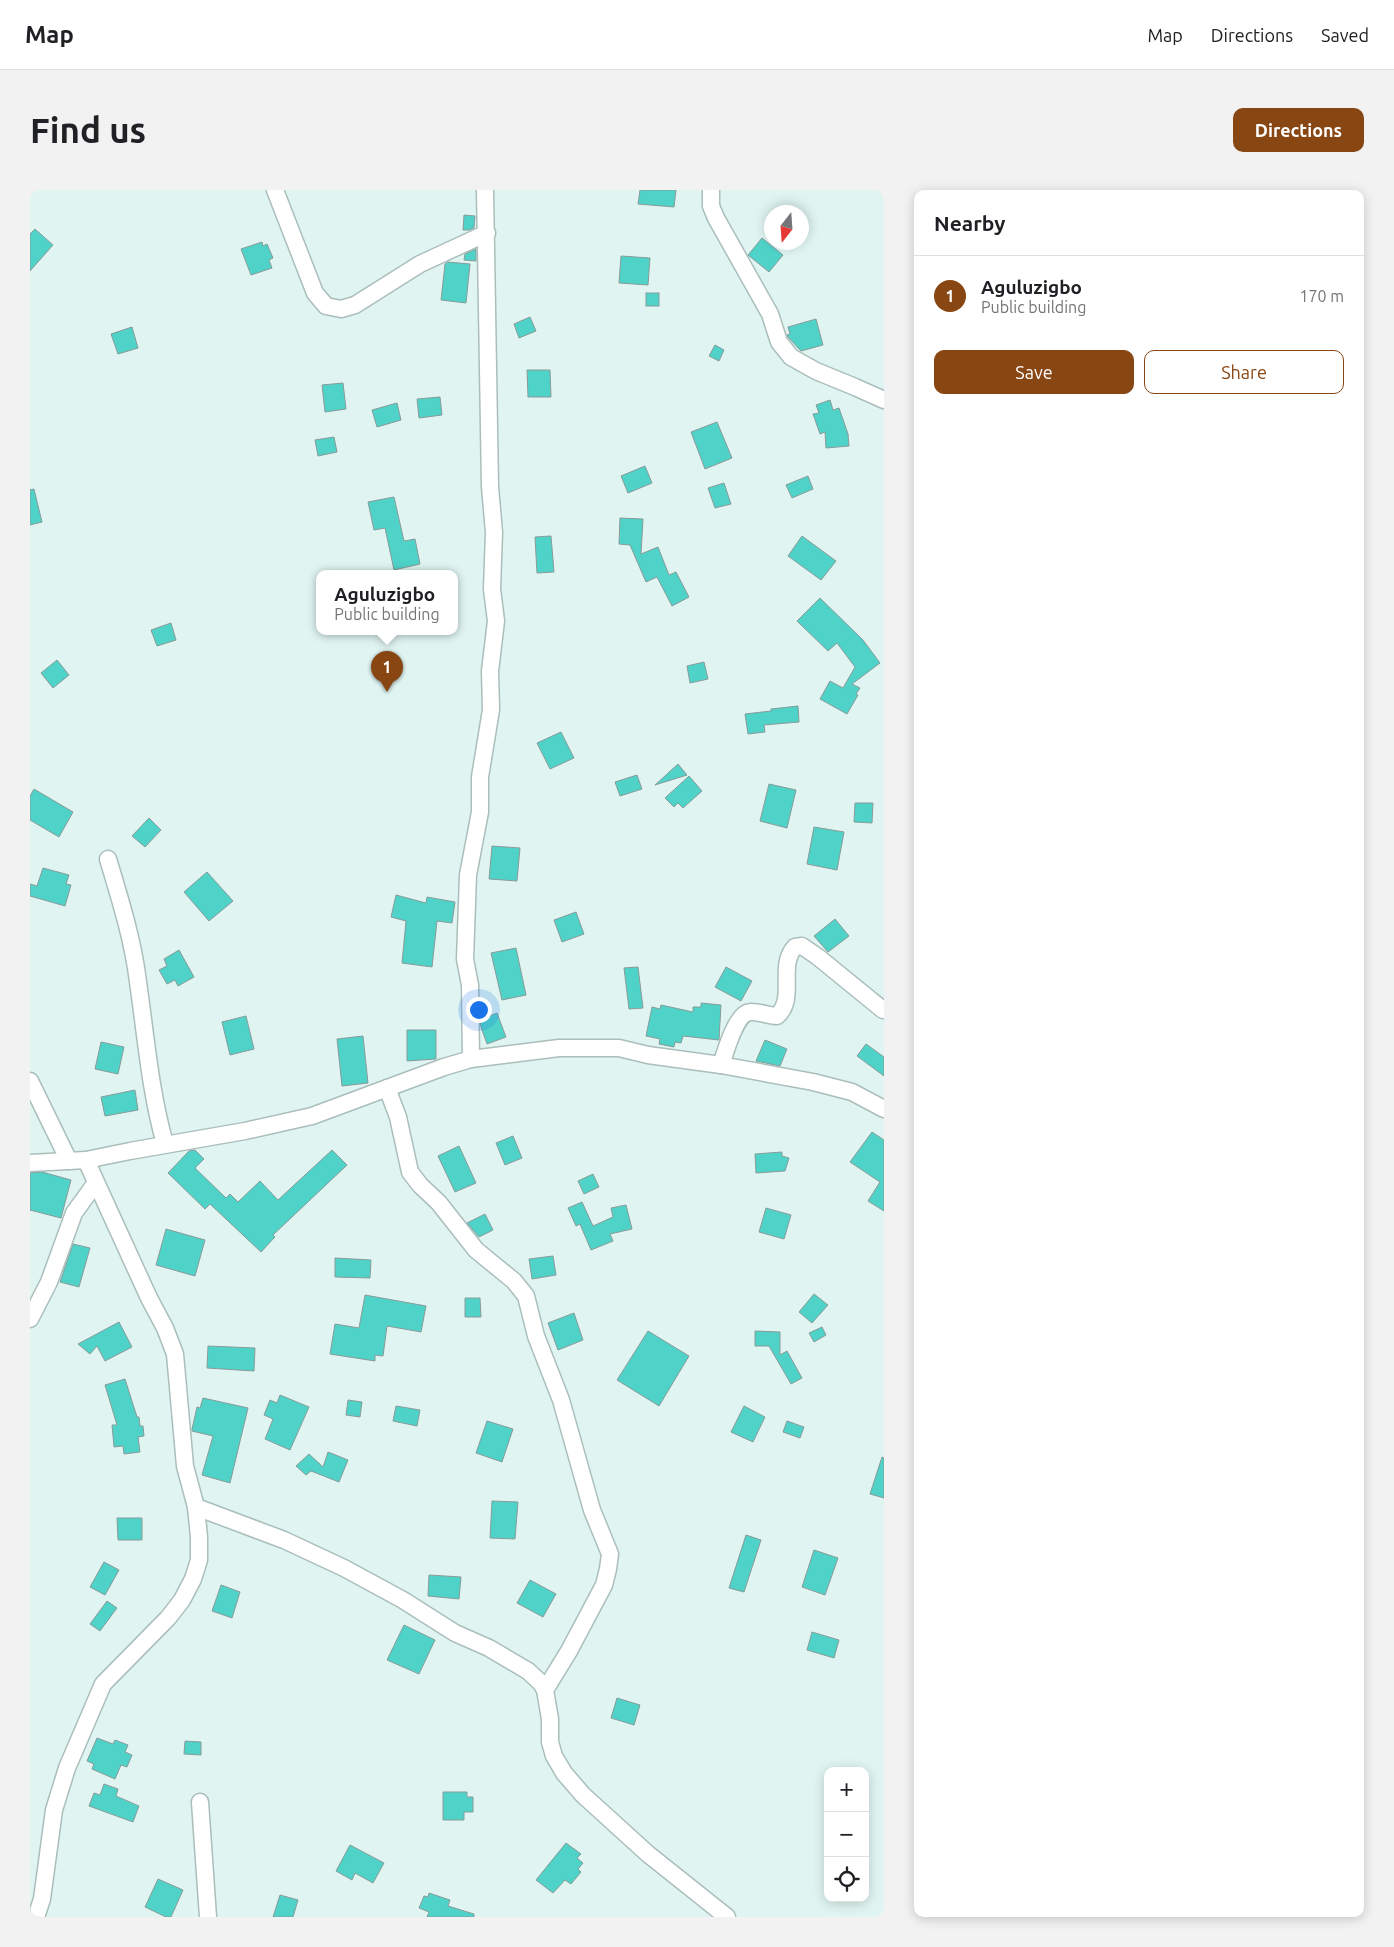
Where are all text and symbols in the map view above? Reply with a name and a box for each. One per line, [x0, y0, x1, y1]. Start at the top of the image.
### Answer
text: Map [25, 21, 74, 48]
text: Map [1147, 25, 1183, 45]
text: Directions [1211, 25, 1293, 45]
text: Saved [1321, 25, 1369, 45]
button: Directions [1233, 108, 1364, 152]
text: Find us [30, 110, 146, 150]
north arrow [764, 205, 809, 250]
text: Nearby [934, 211, 1005, 235]
text: Aguluzigbo [981, 276, 1082, 298]
text: 1 [945, 287, 955, 305]
text: 170 m [1299, 287, 1344, 305]
text: Public building [981, 298, 1086, 316]
button: Save [934, 350, 1134, 394]
button: Share [1144, 350, 1344, 394]
popup [316, 570, 458, 635]
text: Aguluzigbo [334, 583, 435, 605]
text: Public building [334, 605, 440, 623]
pin: 1 [371, 651, 403, 692]
your location [466, 997, 492, 1023]
map controls [824, 1767, 869, 1902]
button: + [824, 1767, 869, 1812]
button: − [824, 1812, 869, 1857]
button: locate [824, 1857, 869, 1902]

